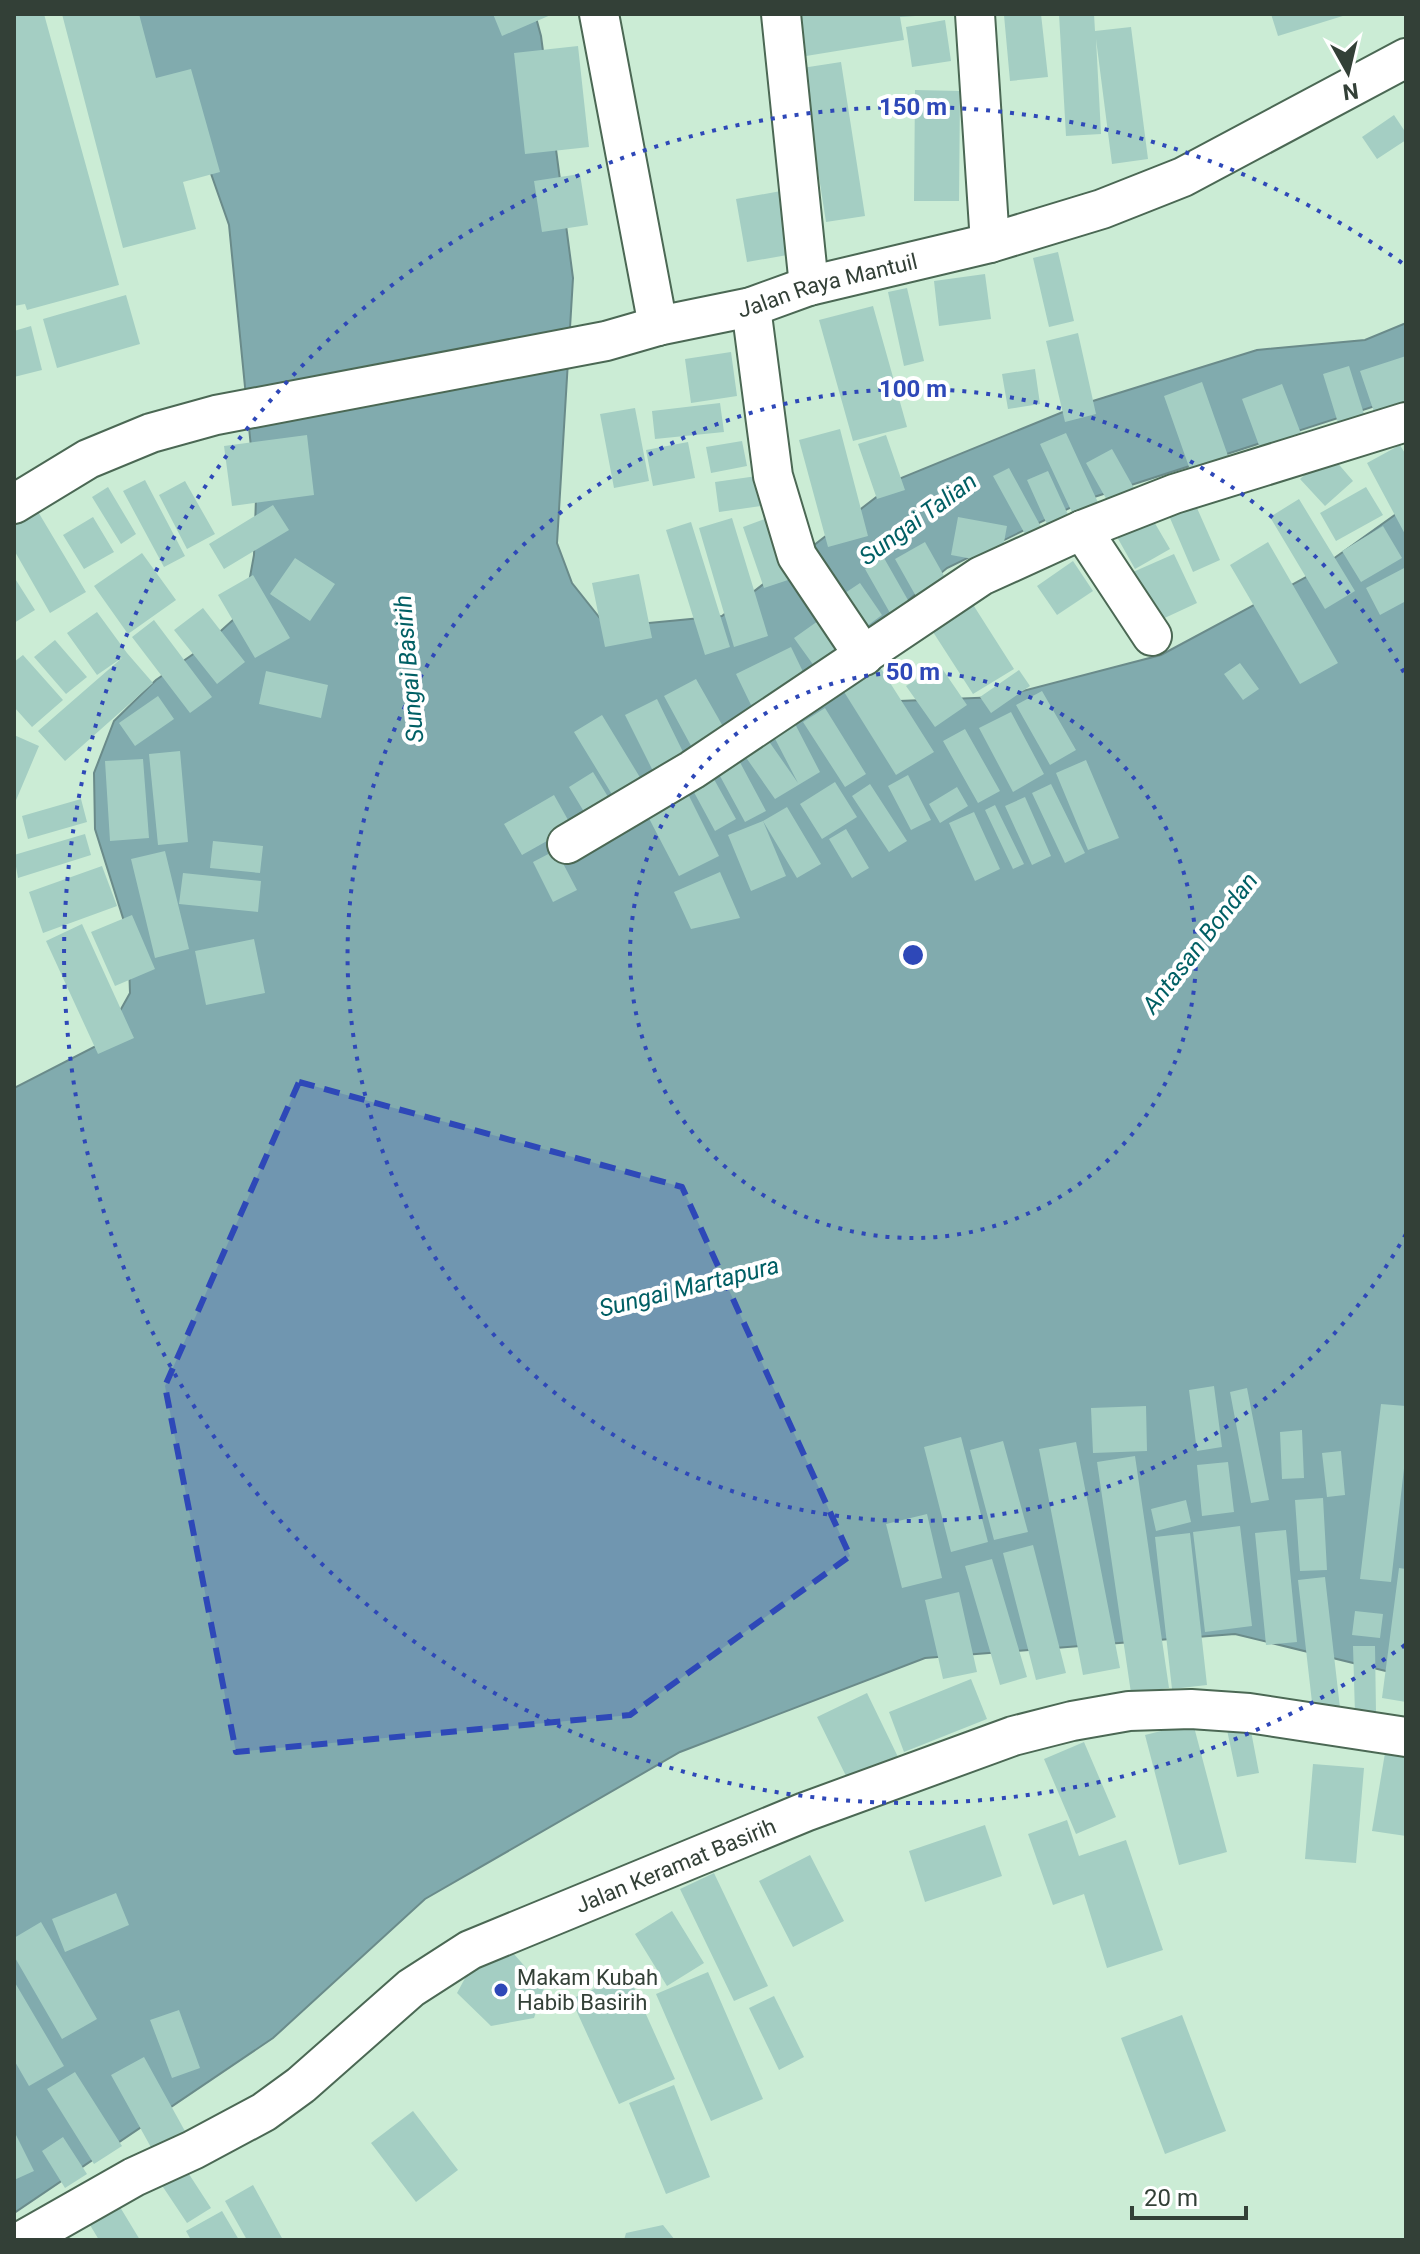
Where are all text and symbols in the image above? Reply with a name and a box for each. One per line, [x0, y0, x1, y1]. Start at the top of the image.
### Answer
north arrow [1308, 32, 1388, 112]
text: N [1341, 78, 1360, 105]
text: 150 m [879, 93, 947, 121]
street label: Jalan Raya Mantuil [736, 248, 920, 322]
text: 100 m [879, 375, 947, 403]
water label: Sungai Talian [854, 467, 982, 571]
water label: Sungai Basirih [389, 594, 429, 744]
text: 50 m [886, 658, 940, 686]
water label: Antasan Bondan [1136, 867, 1264, 1020]
centre of rings [899, 941, 927, 969]
water label: Sungai Martapura [596, 1251, 782, 1323]
street label: Jalan Keramat Basirih [572, 1813, 780, 1918]
place label: Makam Kubah Habib Basirih [517, 1965, 658, 2015]
marker: Makam Kubah Habib Basirih [492, 1981, 510, 1999]
scale bar [1132, 2170, 1246, 2220]
text: 20 m [1144, 2184, 1198, 2212]

